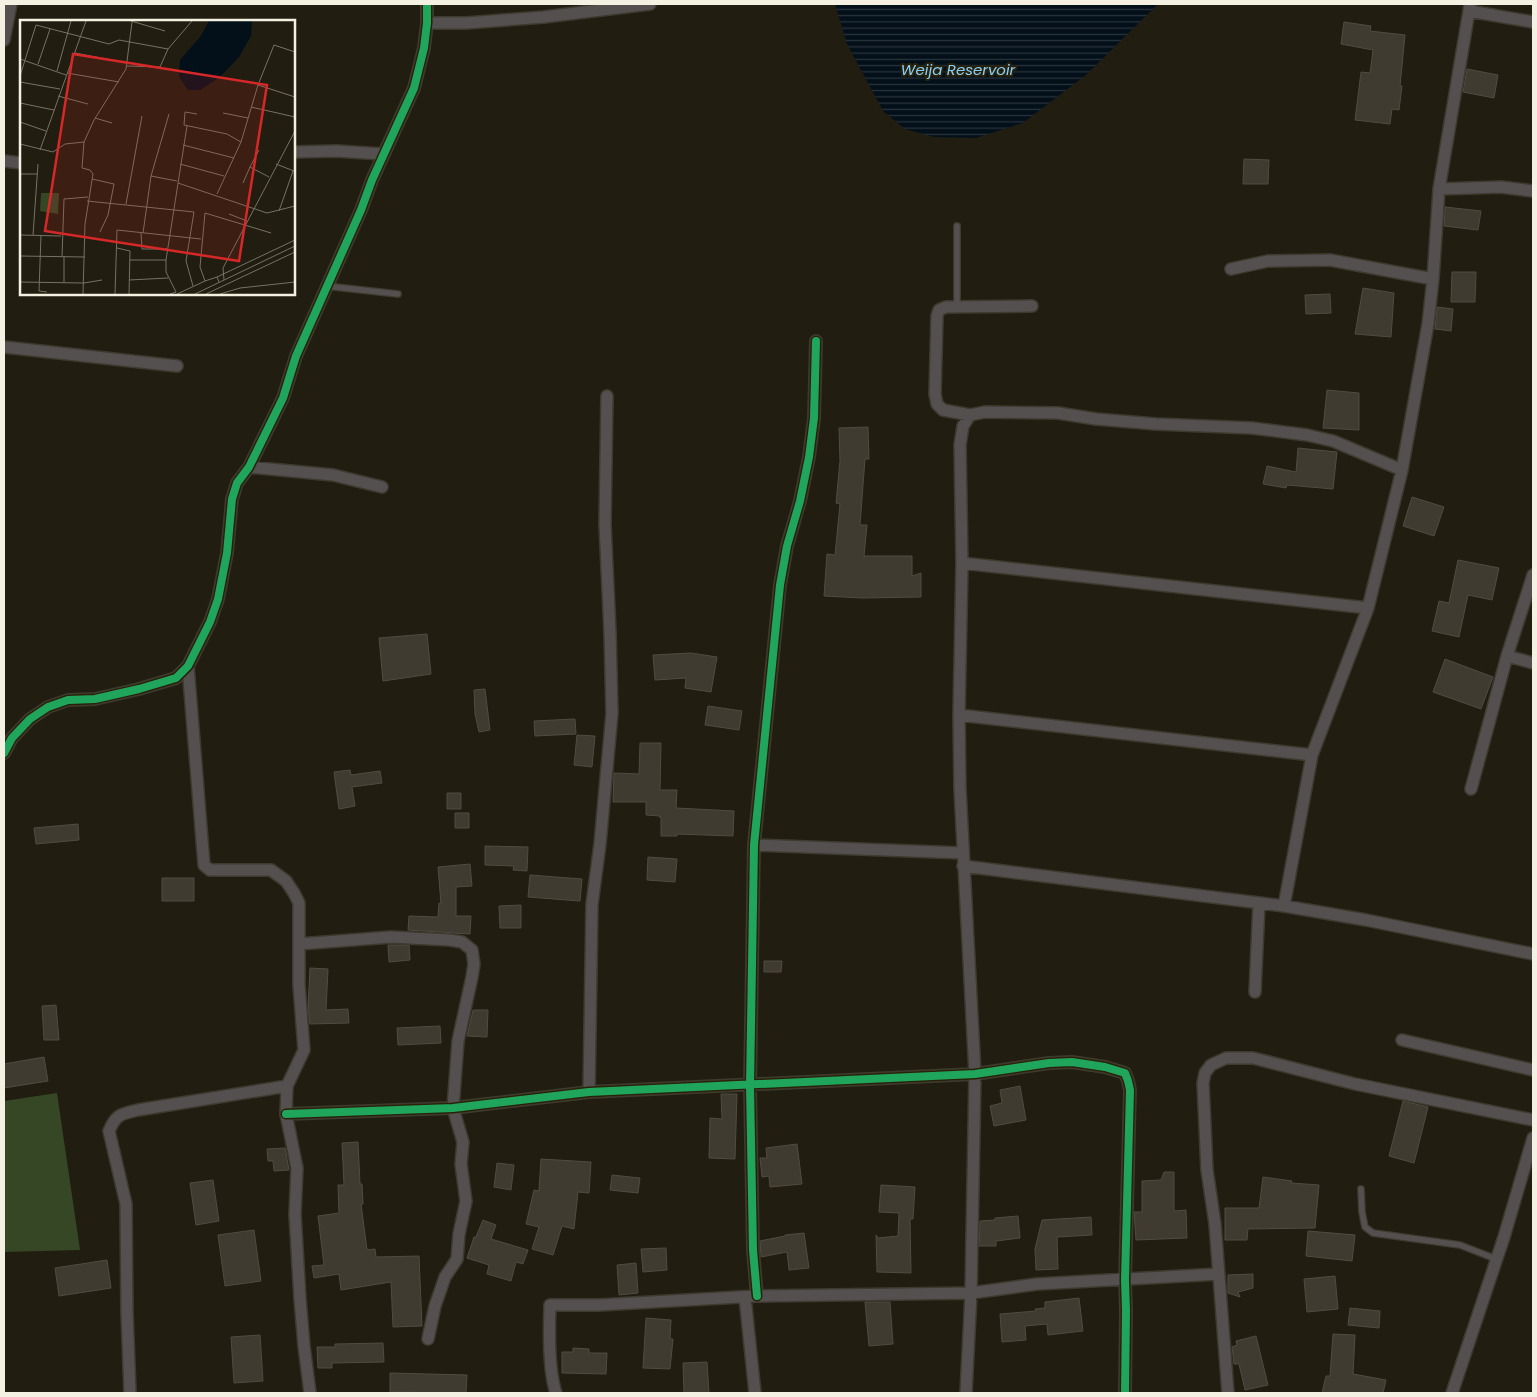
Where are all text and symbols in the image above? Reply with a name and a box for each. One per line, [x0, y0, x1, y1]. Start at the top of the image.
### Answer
inset map [20, 20, 295, 295]
water label: Weija Reservoir [901, 59, 1016, 80]

